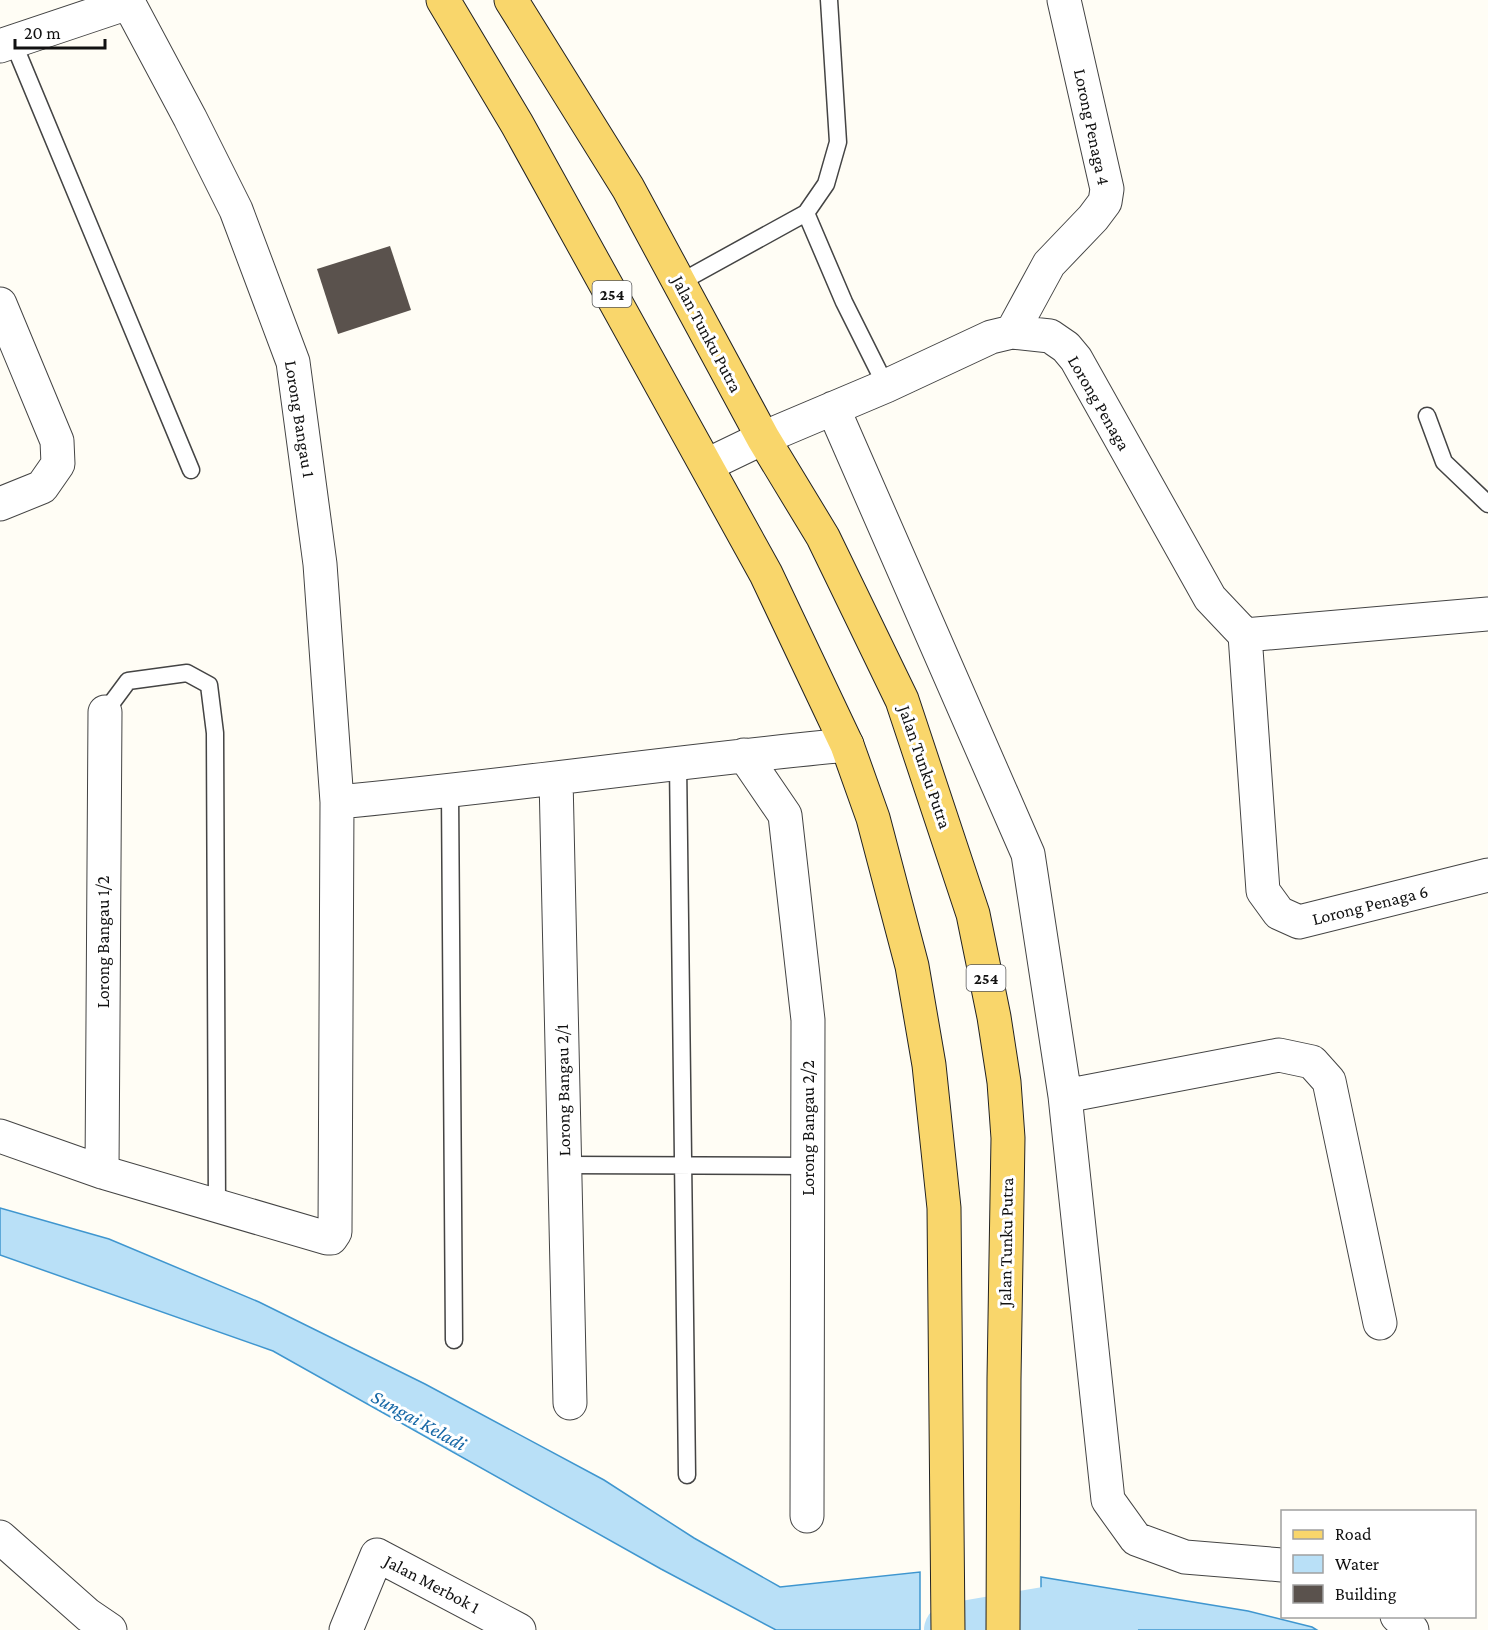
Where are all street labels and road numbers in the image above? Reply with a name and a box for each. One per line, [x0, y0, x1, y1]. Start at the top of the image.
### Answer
street label: Lorong Penaga 4 [1070, 67, 1114, 187]
street label: Jalan Tunku Putra [667, 271, 746, 396]
road number: 254 [592, 281, 632, 307]
street label: Lorong Penaga [1064, 352, 1134, 454]
street label: Lorong Bangau 1 [281, 359, 319, 479]
street label: Jalan Tunku Putra [894, 701, 955, 831]
street label: Lorong Bangau 1/2 [93, 876, 113, 1008]
street label: Lorong Penaga 6 [1310, 881, 1430, 929]
road number: 254 [966, 965, 1006, 991]
street label: Lorong Bangau 2/1 [552, 1024, 574, 1156]
street label: Lorong Bangau 2/2 [798, 1060, 818, 1196]
street label: Jalan Tunku Putra [995, 1177, 1017, 1309]
street label: Jalan Merbok 1 [379, 1550, 483, 1617]

